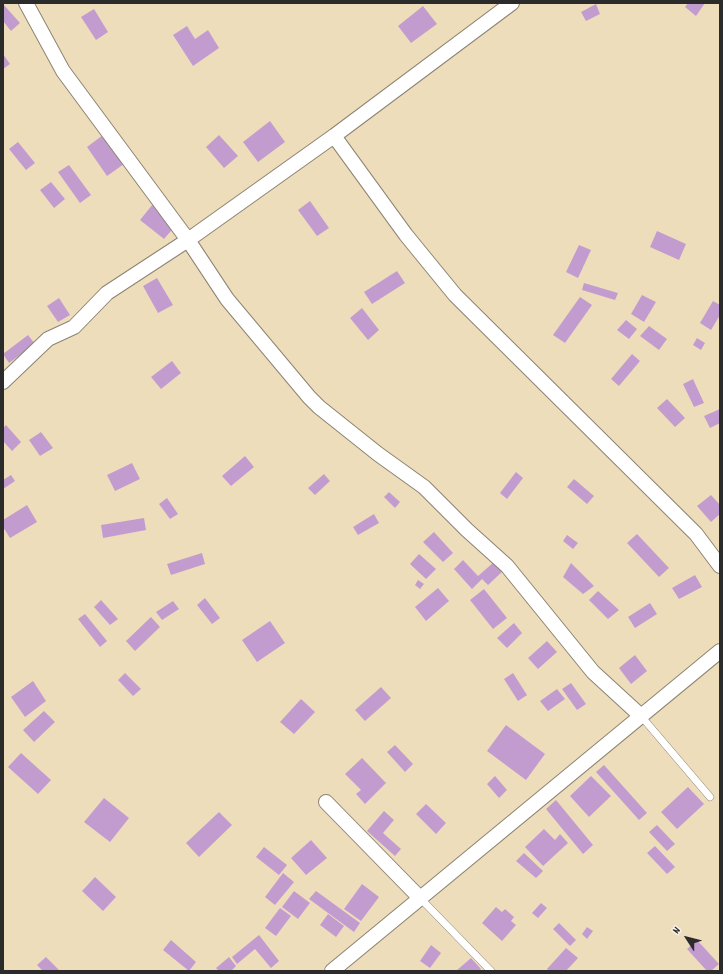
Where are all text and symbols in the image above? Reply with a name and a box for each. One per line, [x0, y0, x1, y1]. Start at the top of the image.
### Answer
north arrow [667, 918, 707, 958]
text: N [669, 924, 685, 938]

